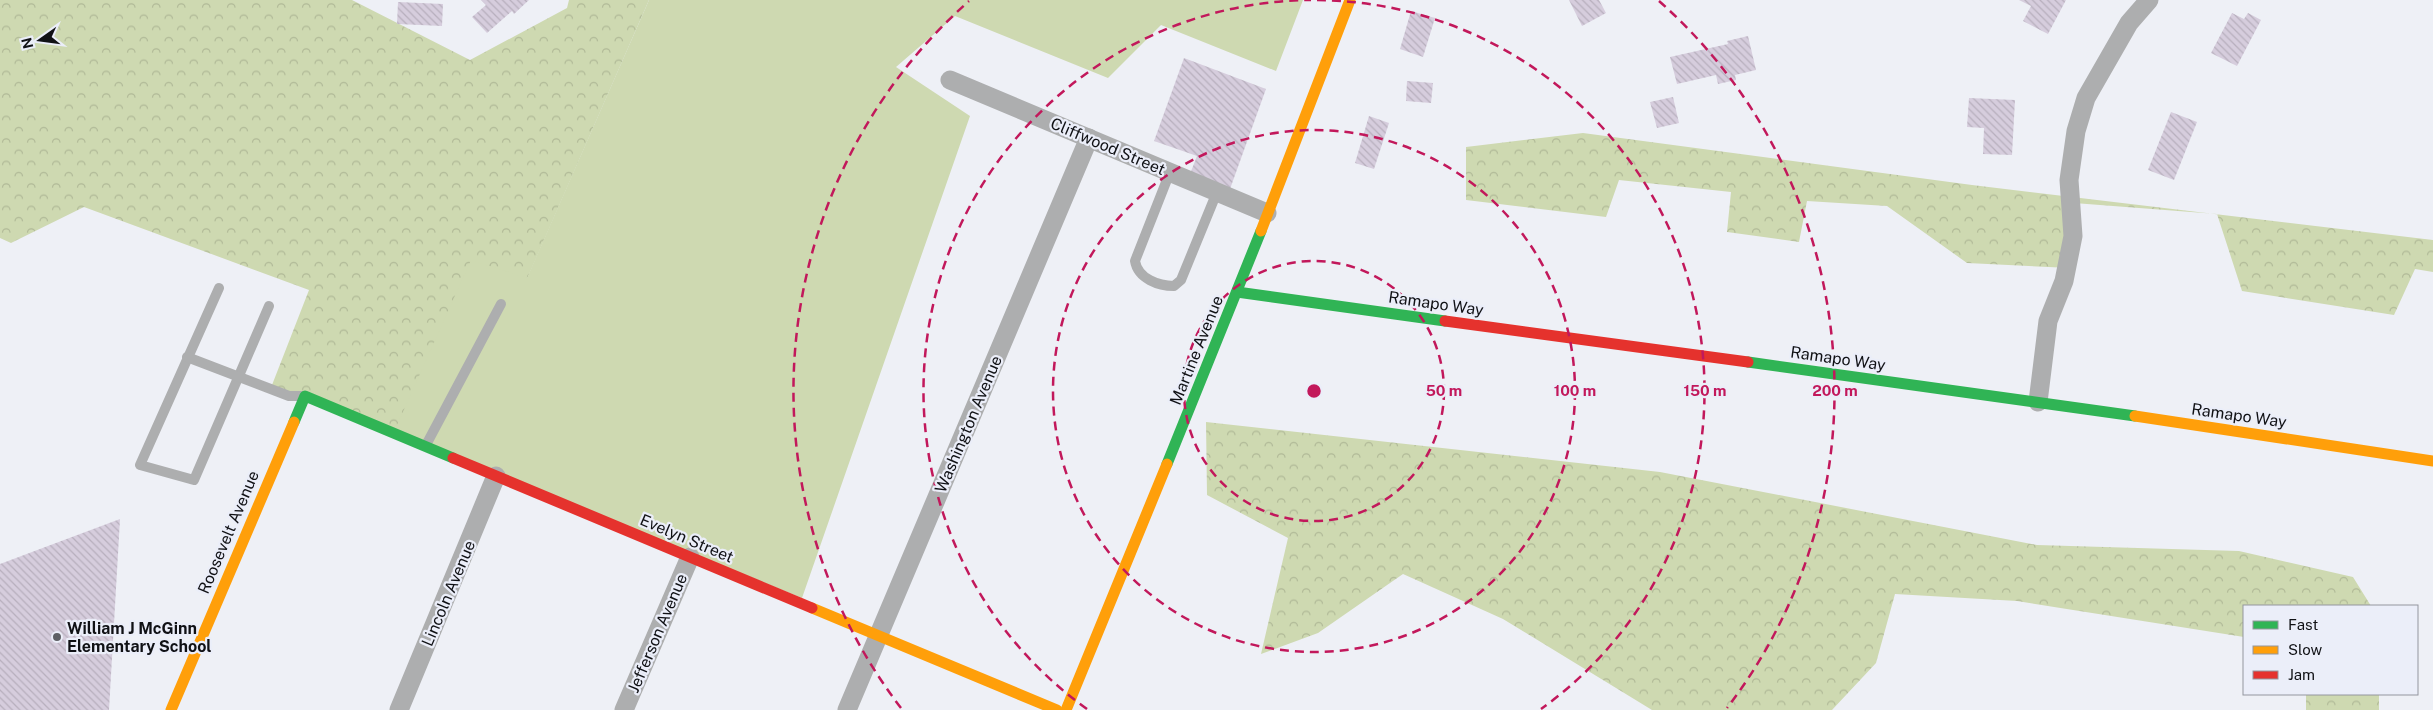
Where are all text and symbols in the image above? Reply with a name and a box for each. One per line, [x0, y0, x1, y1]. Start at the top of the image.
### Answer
north arrow [15, 15, 65, 65]
text: N [18, 36, 36, 50]
street label: Cliffwood Street [1048, 114, 1168, 179]
street label: Ramapo Way [1387, 287, 1485, 320]
street label: Martine Avenue [1166, 293, 1227, 408]
street label: Ramapo Way [1789, 342, 1887, 375]
street label: Washington Avenue [931, 353, 1006, 496]
centre of rings [1305, 382, 1323, 400]
text: 50 m [1426, 382, 1462, 399]
text: 100 m [1554, 382, 1596, 399]
text: 150 m [1683, 382, 1727, 399]
text: 200 m [1812, 382, 1858, 399]
street label: Ramapo Way [2190, 399, 2288, 432]
street label: Roosevelt Avenue [194, 468, 263, 597]
street label: Evelyn Street [637, 510, 736, 567]
street label: Lincoln Avenue [418, 537, 479, 649]
street label: Jefferson Avenue [624, 571, 691, 696]
legend [2243, 605, 2418, 695]
text: Fast [2288, 616, 2318, 633]
place label: William J McGinn Elementary School [67, 619, 212, 656]
marker: William J McGinn Elementary School [51, 631, 63, 643]
text: Slow [2288, 641, 2323, 658]
text: Jam [2288, 666, 2315, 683]

